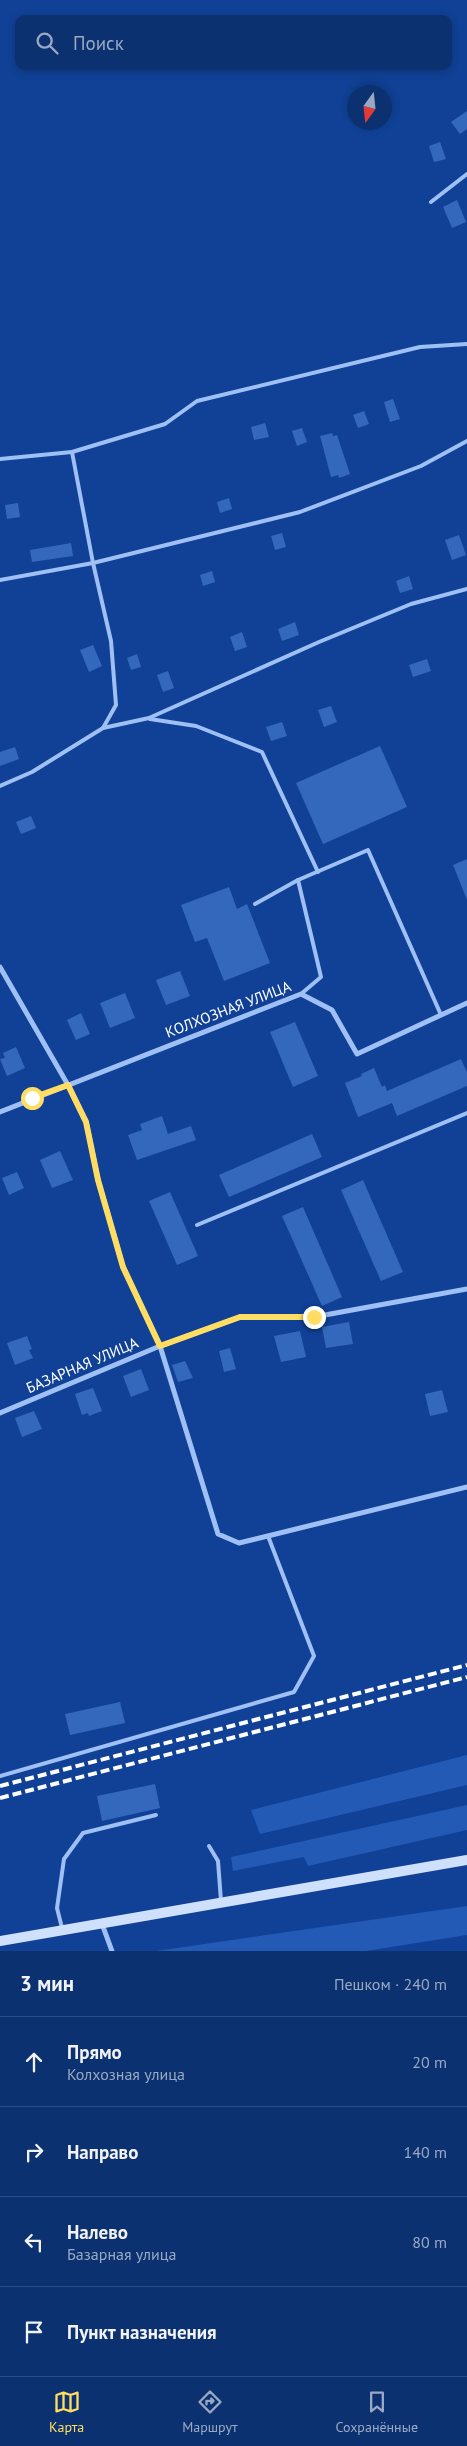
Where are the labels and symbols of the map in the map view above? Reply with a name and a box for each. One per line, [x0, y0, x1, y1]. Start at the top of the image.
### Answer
north arrow [347, 85, 392, 130]
street label: КОЛХОЗНАЯ УЛИЦА [162, 976, 294, 1042]
route start [21, 1087, 44, 1110]
route end [303, 1306, 326, 1329]
street label: БАЗАРНАЯ УЛИЦА [23, 1333, 141, 1397]

